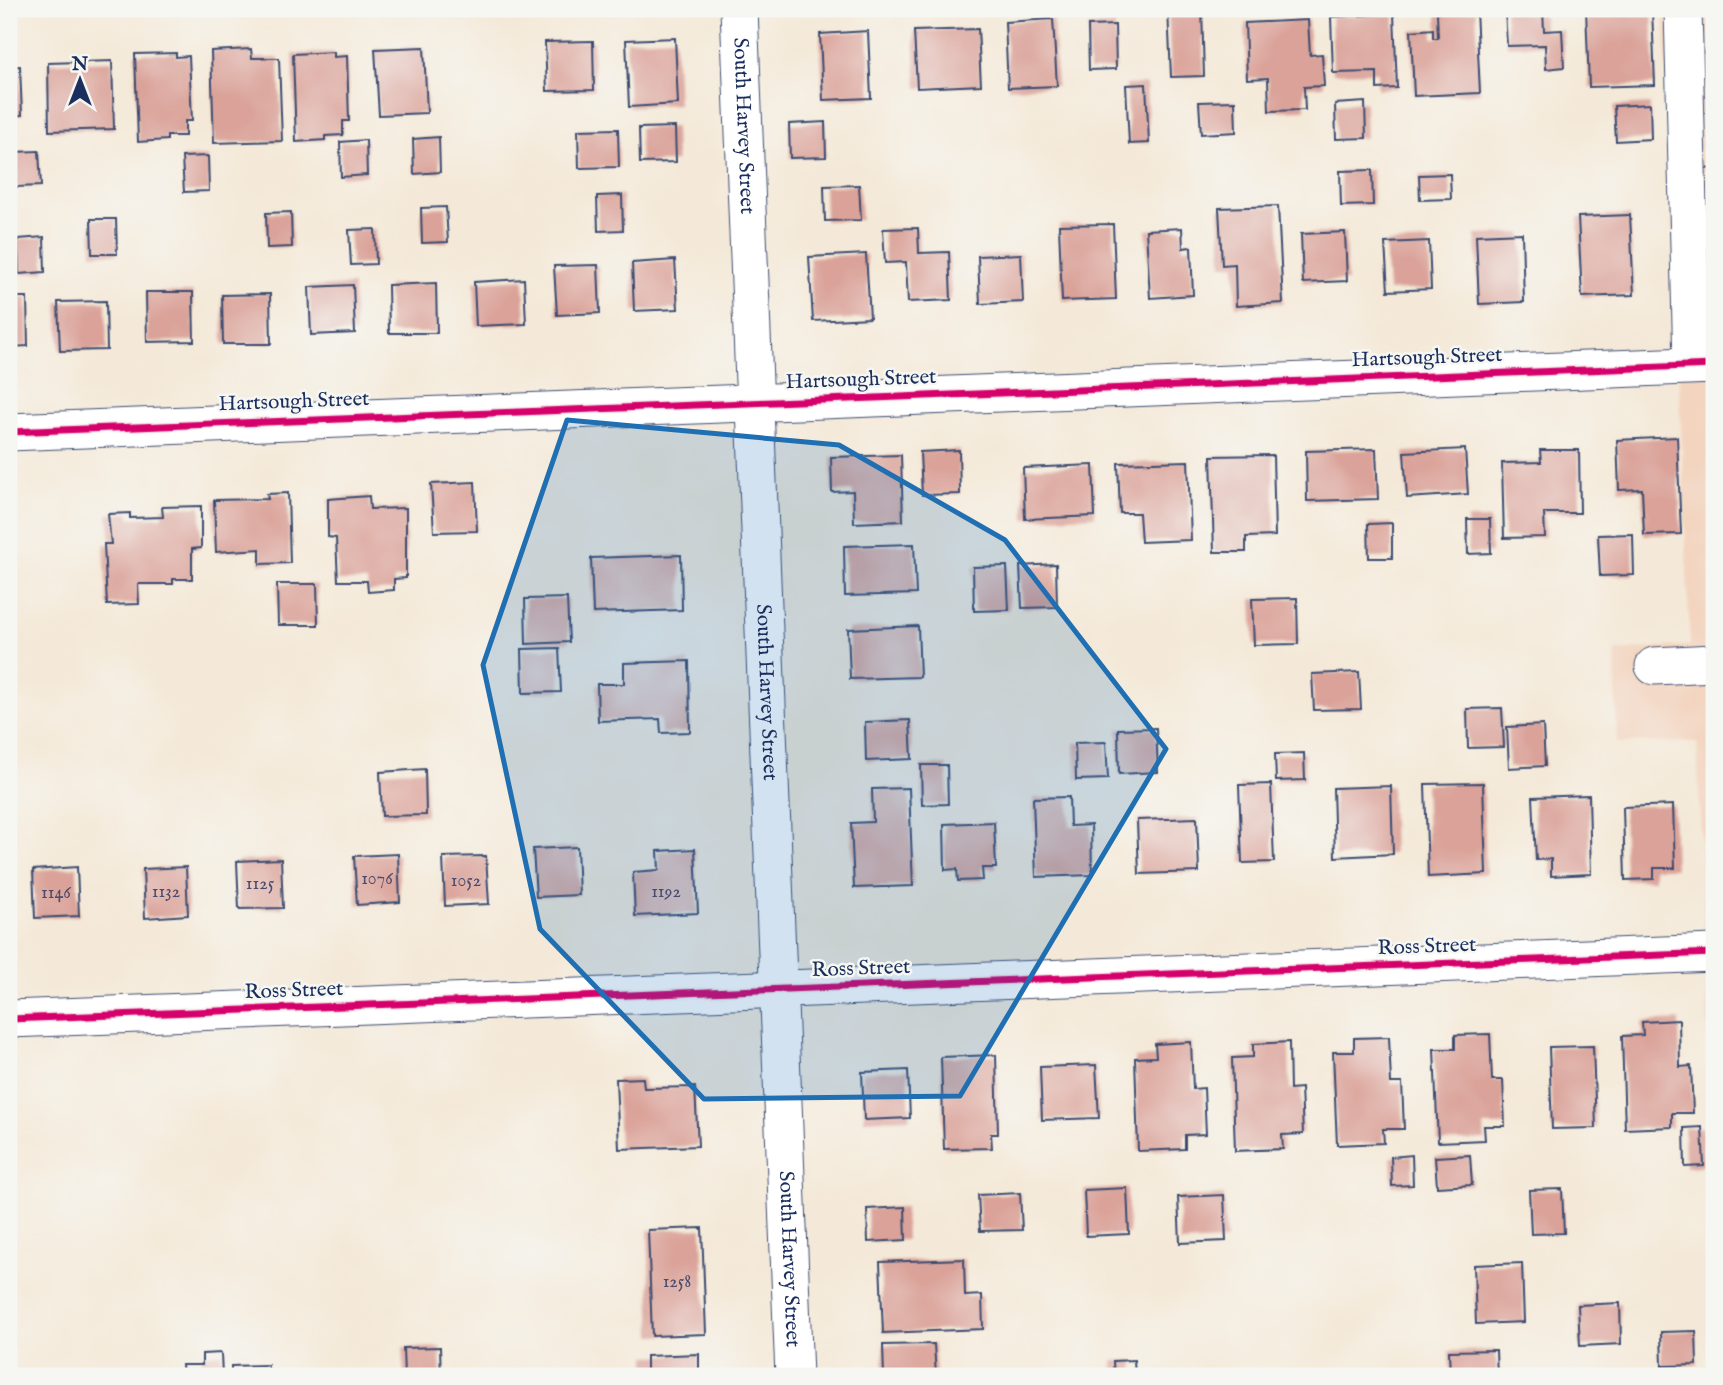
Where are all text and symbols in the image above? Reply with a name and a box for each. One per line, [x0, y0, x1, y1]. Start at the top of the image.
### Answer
street label: South Harvey Street [727, 37, 761, 215]
north arrow [46, 46, 116, 116]
text: N [71, 53, 89, 77]
street label: Hartsough Street [1351, 342, 1503, 374]
street label: Hartsough Street [785, 364, 937, 396]
street label: Hartsough Street [218, 386, 370, 418]
street label: South Harvey Street [749, 604, 784, 781]
house number: 1076 [361, 868, 393, 891]
house number: 1052 [451, 870, 481, 893]
house number: 1125 [246, 873, 275, 896]
house number: 1132 [152, 881, 180, 904]
house number: 1192 [651, 881, 681, 904]
house number: 1146 [41, 882, 71, 905]
street label: Ross Street [1377, 932, 1477, 962]
street label: Ross Street [811, 954, 911, 984]
street label: Ross Street [244, 976, 344, 1006]
street label: South Harvey Street [772, 1170, 806, 1348]
house number: 1258 [663, 1271, 691, 1294]

